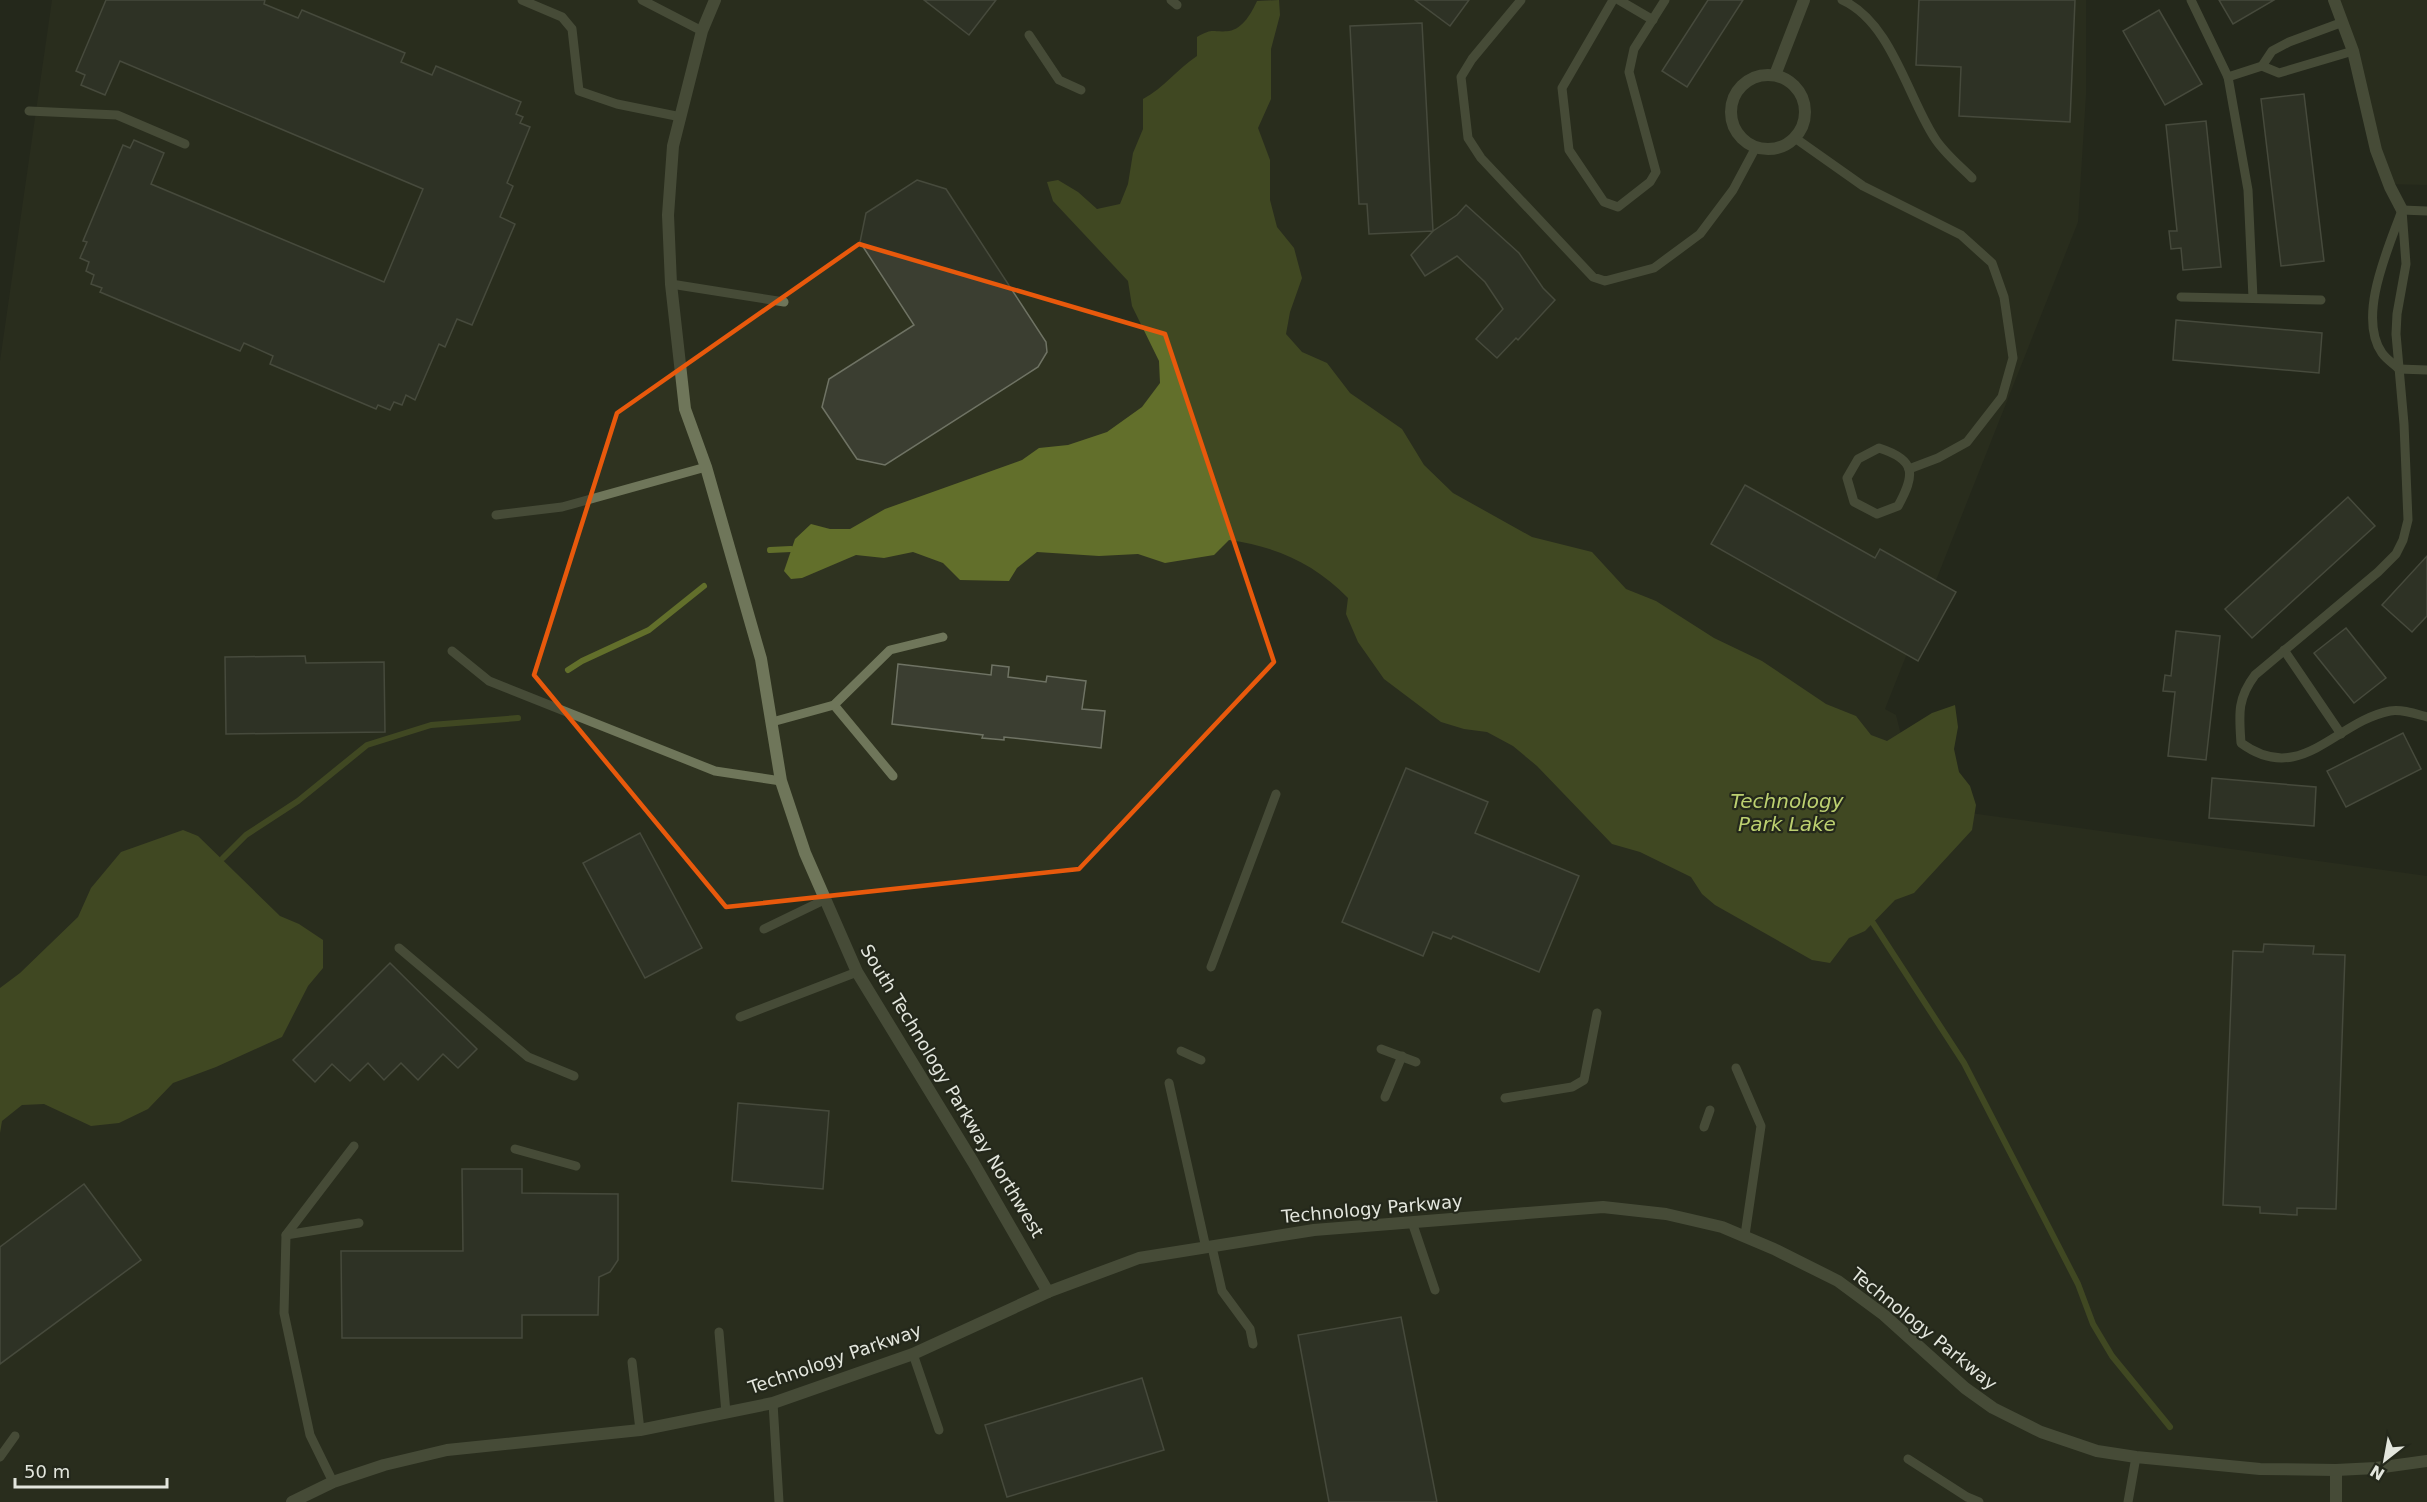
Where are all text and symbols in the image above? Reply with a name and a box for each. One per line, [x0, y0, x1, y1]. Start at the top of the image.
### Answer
water label: Technology Park Lake [1731, 789, 1845, 836]
street label: South Technology Parkway Northwest [856, 940, 1049, 1241]
street label: Technology Parkway [1279, 1190, 1464, 1227]
street label: Technology Parkway [1846, 1263, 2002, 1394]
street label: Technology Parkway [744, 1319, 925, 1398]
north arrow [2355, 1430, 2415, 1490]
scale bar [15, 1451, 166, 1489]
text: 50 m [24, 1461, 70, 1482]
text: N [2367, 1461, 2388, 1484]

